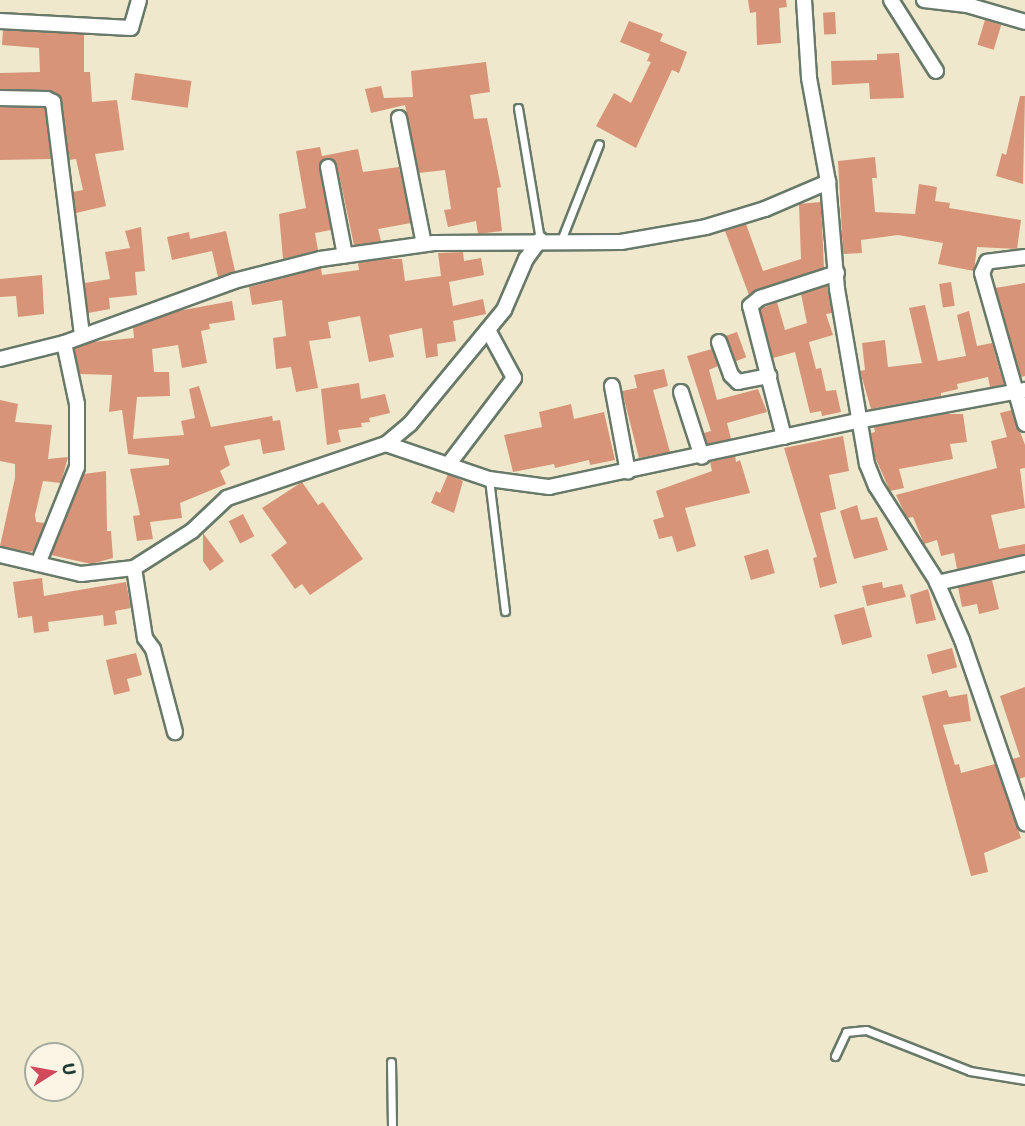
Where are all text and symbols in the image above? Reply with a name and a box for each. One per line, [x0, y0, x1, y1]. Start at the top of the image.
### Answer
north arrow [24, 1042, 84, 1102]
text: U [57, 1061, 83, 1077]

